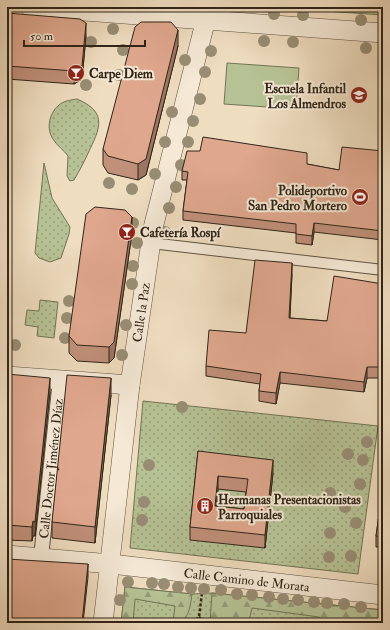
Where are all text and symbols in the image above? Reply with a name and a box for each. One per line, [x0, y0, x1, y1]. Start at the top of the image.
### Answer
scale bar [24, 22, 145, 48]
text: 50 m [30, 29, 54, 44]
bar icon: Carpe Diem [66, 63, 86, 83]
place label: Carpe Diem [89, 66, 154, 83]
place label: Escuela Infantil Los Almendros [264, 81, 347, 112]
school or university icon: Escuela Infantil Los Almendros [349, 85, 369, 105]
place label: Polideportivo San Pedro Mortero [248, 183, 348, 214]
sports icon: Polideportivo San Pedro Mortero [350, 187, 370, 207]
bar icon: Cafetería Rospí [117, 222, 137, 242]
place label: Cafetería Rospí [140, 225, 222, 242]
street label: Calle la Paz [129, 281, 154, 343]
street label: Calle Doctor Jiménez Díaz [36, 397, 67, 540]
place label: Hermanas Presentacionistas Parroquiales [218, 492, 361, 524]
building icon: Hermanas Presentacionistas Parroquiales [195, 496, 215, 516]
street label: Calle Camino de Morata [183, 565, 311, 596]

